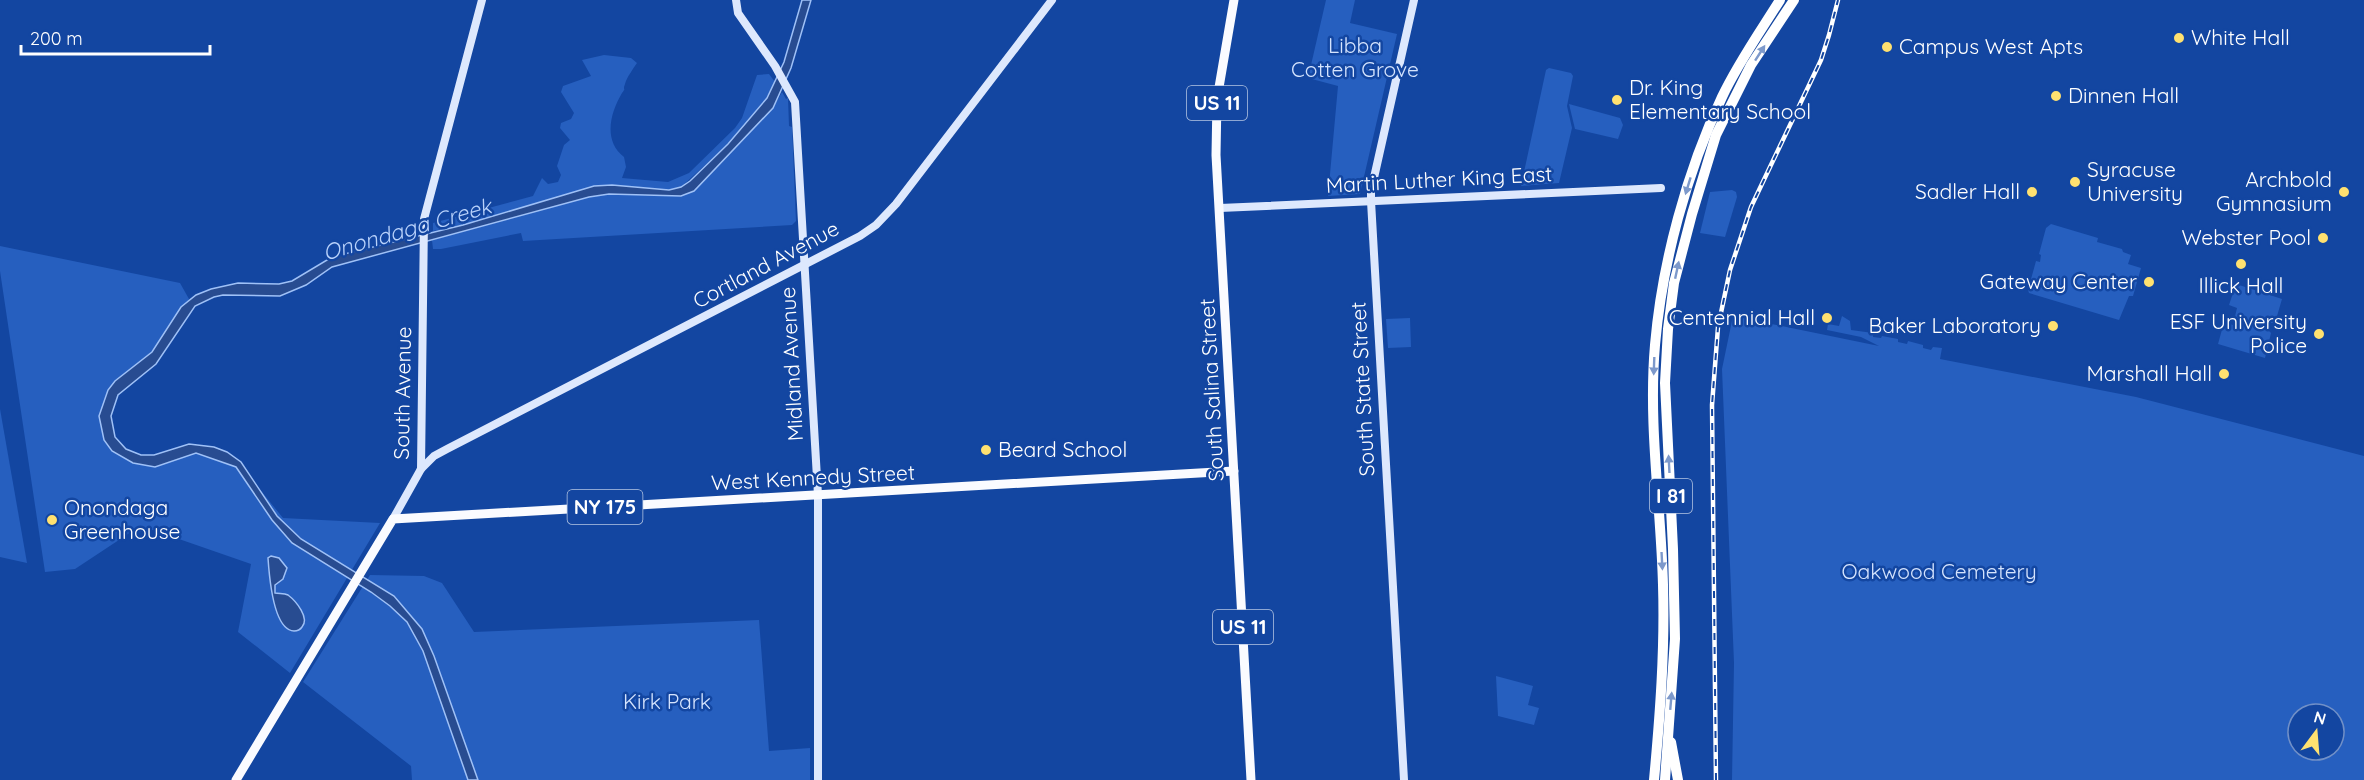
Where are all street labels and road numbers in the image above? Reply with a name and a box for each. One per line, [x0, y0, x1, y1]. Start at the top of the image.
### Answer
road number: US 11 [1187, 86, 1247, 120]
street label: Martin Luther King East [1325, 160, 1553, 198]
street label: Cortland Avenue [688, 215, 843, 314]
street label: Midland Avenue [774, 286, 808, 442]
street label: South Salina Street [1193, 298, 1229, 482]
street label: South State Street [1344, 301, 1380, 477]
street label: South Avenue [388, 326, 416, 460]
street label: West Kennedy Street [710, 459, 916, 495]
road number: I 81 [1650, 479, 1692, 513]
road number: NY 175 [568, 490, 642, 524]
road number: US 11 [1213, 610, 1273, 644]

